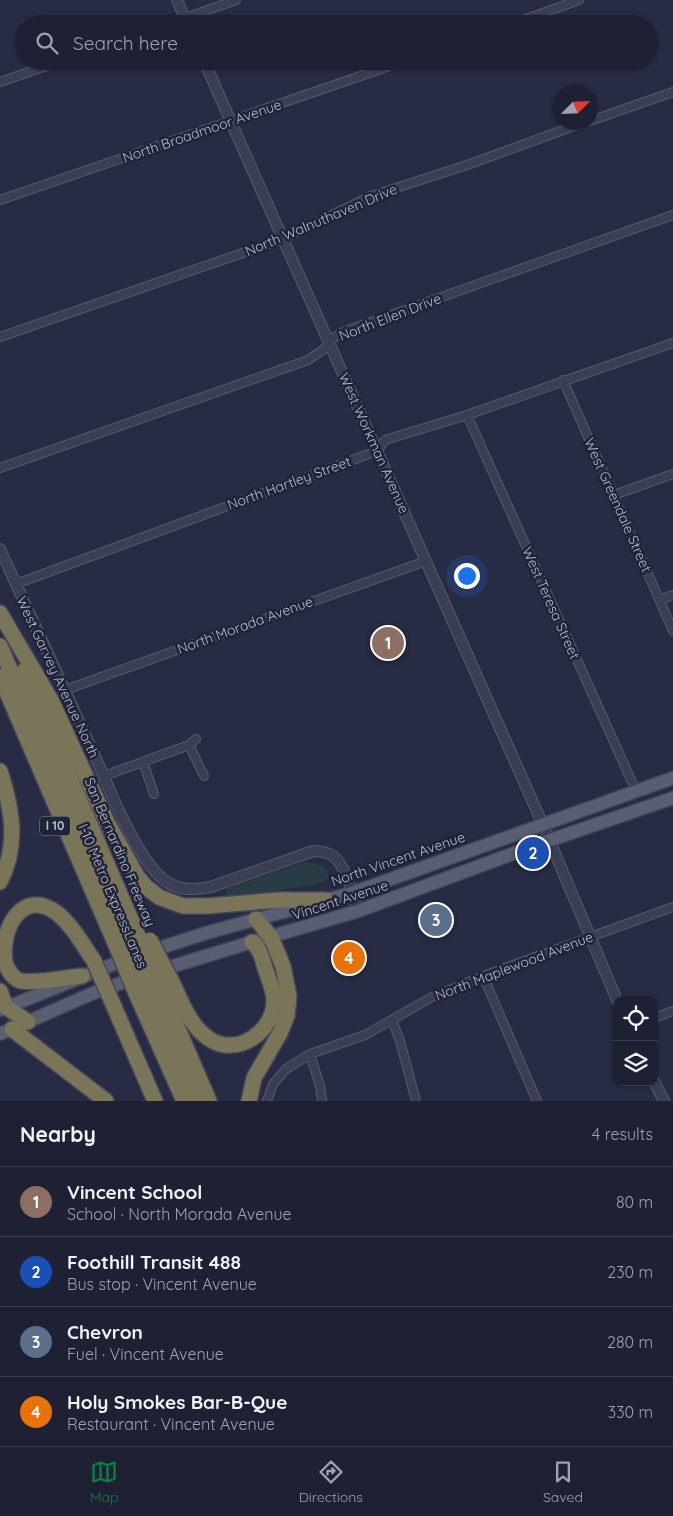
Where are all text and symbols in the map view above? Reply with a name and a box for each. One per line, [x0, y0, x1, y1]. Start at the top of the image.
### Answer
search box [15, 15, 658, 70]
icon: search [33, 29, 61, 57]
text: Search here [73, 31, 178, 55]
north arrow [553, 85, 598, 130]
street label: North Broadmoor Avenue [120, 95, 284, 167]
street label: North Walnuthaven Drive [242, 180, 400, 260]
street label: North Ellen Drive [336, 289, 444, 345]
street label: West Workman Avenue [335, 370, 413, 516]
street label: West Greendale Street [580, 435, 656, 575]
street label: North Hartley Street [225, 452, 353, 514]
street label: West Teresa Street [518, 544, 584, 662]
your location [454, 563, 480, 589]
street label: North Morada Avenue [175, 592, 315, 658]
street label: West Garvey Avenue North [13, 593, 103, 761]
pin: 1 [372, 624, 404, 662]
street label: San Bernardino Freeway [80, 775, 160, 929]
road number: I 10 [40, 816, 70, 836]
street label: I-10 Metro ExpressLanes [74, 821, 152, 971]
street label: North Vincent Avenue [329, 828, 468, 890]
pin: 2 [517, 834, 549, 872]
street label: Vincent Avenue [290, 876, 390, 924]
pin: 3 [420, 901, 452, 939]
street label: North Maplewood Avenue [432, 928, 596, 1004]
pin: 4 [333, 939, 365, 977]
map controls [613, 996, 658, 1086]
button: locate [613, 996, 658, 1041]
button: layers [613, 1041, 658, 1086]
text: Nearby [20, 1121, 96, 1147]
text: 4 results [592, 1124, 653, 1144]
text: Vincent School [67, 1180, 202, 1204]
text: 1 [33, 1192, 39, 1212]
text: 80 m [616, 1192, 653, 1212]
text: School · North Morada Avenue [67, 1204, 292, 1224]
text: Foothill Transit 488 [67, 1250, 241, 1274]
text: 2 [31, 1262, 41, 1282]
text: 230 m [607, 1262, 653, 1282]
text: Bus stop · Vincent Avenue [67, 1274, 257, 1294]
text: Chevron [67, 1320, 143, 1344]
text: 3 [32, 1332, 40, 1352]
text: 280 m [607, 1332, 653, 1352]
text: Fuel · Vincent Avenue [67, 1344, 224, 1364]
text: Holy Smokes Bar-B-Que [67, 1390, 287, 1414]
text: 4 [31, 1402, 41, 1422]
text: 330 m [608, 1402, 653, 1422]
text: Restaurant · Vincent Avenue [67, 1414, 275, 1434]
tab: Map [90, 1458, 119, 1506]
tab: Directions [299, 1458, 363, 1506]
tab: Saved [543, 1458, 583, 1506]

